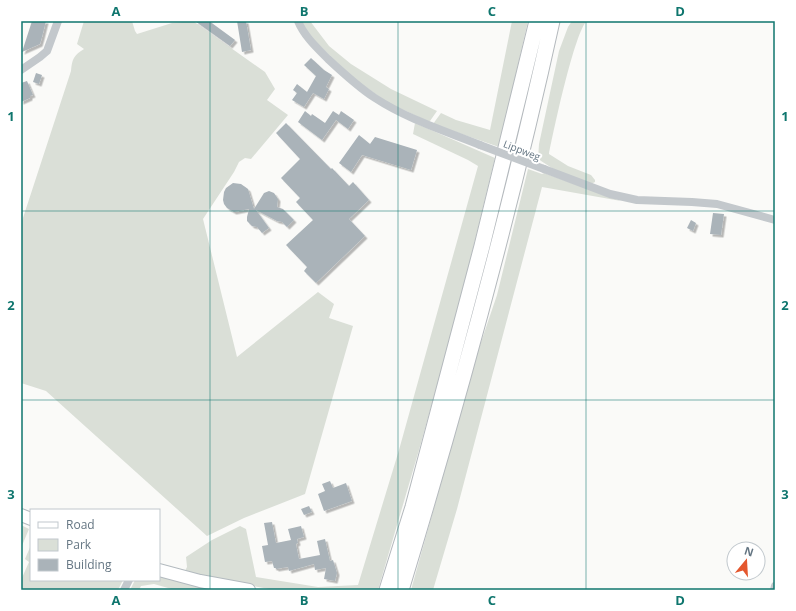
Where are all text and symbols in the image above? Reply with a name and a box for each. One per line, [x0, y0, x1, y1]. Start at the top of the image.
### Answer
text: A [112, 2, 121, 20]
text: B [300, 2, 309, 20]
text: C [488, 2, 496, 20]
text: D [675, 2, 685, 20]
text: 1 [7, 107, 15, 125]
text: 1 [781, 107, 789, 125]
street label: Lippweg [501, 137, 543, 164]
text: 2 [7, 296, 15, 314]
text: 2 [781, 296, 789, 314]
text: 3 [7, 485, 15, 503]
text: 3 [781, 485, 789, 503]
legend [30, 509, 160, 581]
text: Road [66, 516, 95, 533]
text: Park [66, 536, 92, 553]
north arrow [726, 541, 766, 581]
text: N [743, 542, 756, 560]
text: Building [66, 556, 112, 573]
text: A [112, 591, 121, 609]
text: B [300, 591, 309, 609]
text: C [488, 591, 496, 609]
text: D [675, 591, 685, 609]

